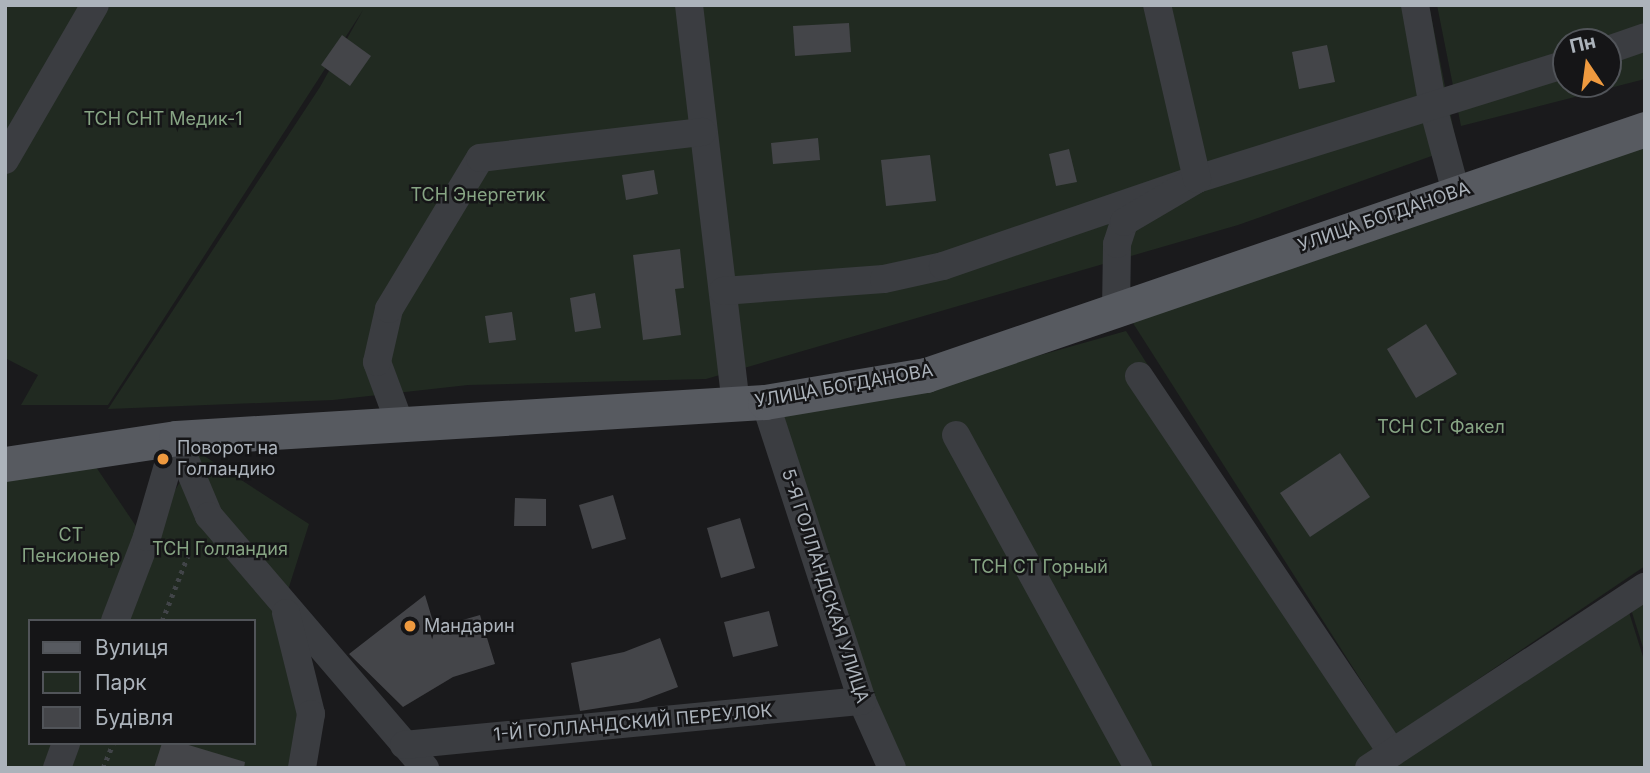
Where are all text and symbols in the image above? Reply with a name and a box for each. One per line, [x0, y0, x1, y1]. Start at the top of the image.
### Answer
north arrow [1552, 28, 1622, 98]
text: Пн [1567, 30, 1598, 58]
park label: ТСН СНТ Медик-1 [83, 108, 243, 130]
street label: УЛИЦА БОГДАНОВА [1295, 177, 1473, 257]
park label: ТСН Энергетик [410, 184, 546, 206]
street label: УЛИЦА БОГДАНОВА [753, 360, 935, 412]
park label: ТСН СТ Факел [1377, 416, 1505, 438]
place label: Поворот на Голландию [177, 438, 278, 480]
marker: Поворот на Голландию [155, 451, 171, 467]
street label: 5-Я ГОЛЛАНДСКАЯ УЛИЦА [777, 466, 873, 706]
park label: СТ Пенсионер [22, 525, 120, 568]
park label: ТСН Голландия [152, 538, 288, 560]
park label: ТСН СТ Горный [970, 556, 1108, 578]
place label: Мандарин [424, 615, 515, 637]
marker: Мандарин [402, 618, 418, 634]
legend [28, 619, 256, 745]
text: Вулиця [95, 635, 168, 660]
text: Парк [95, 670, 147, 695]
street label: 1-Й ГОЛЛАНДСКИЙ ПЕРЕУЛОК [493, 700, 773, 746]
text: Будівля [95, 705, 173, 730]

